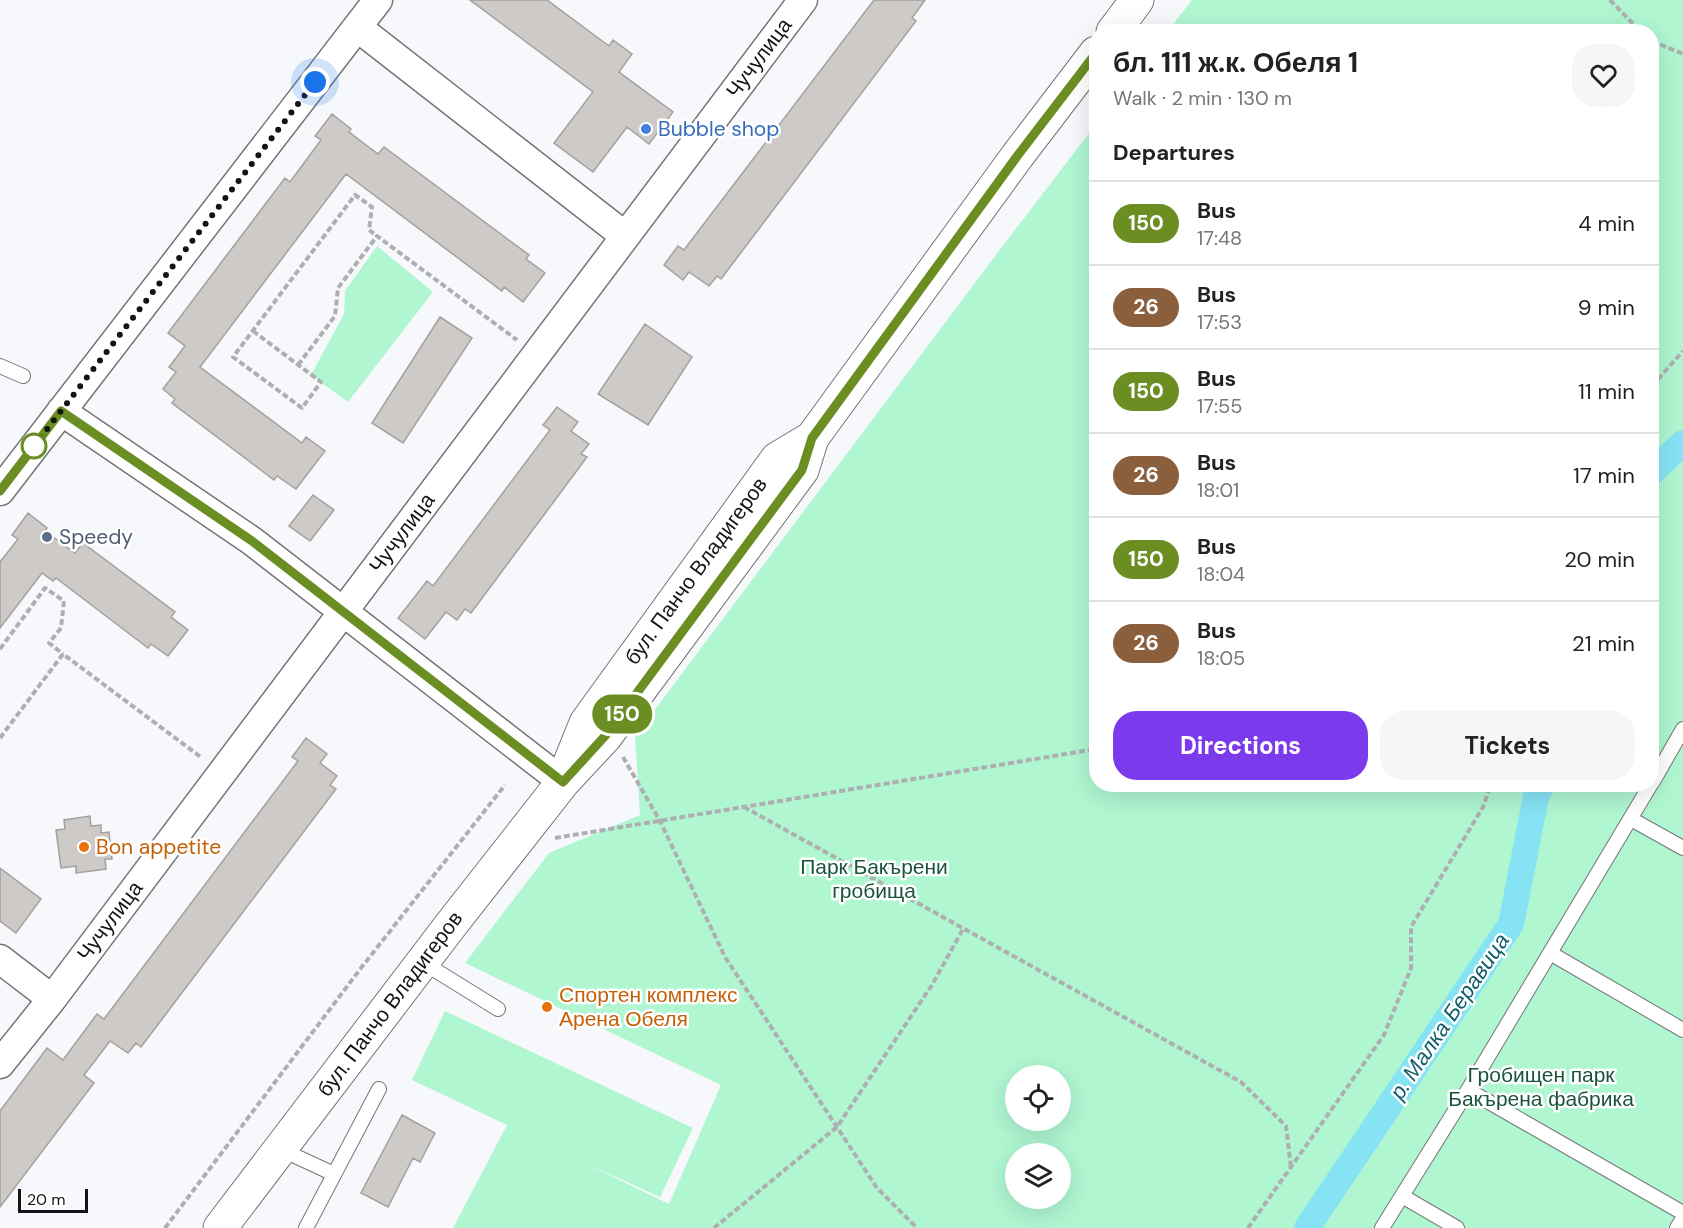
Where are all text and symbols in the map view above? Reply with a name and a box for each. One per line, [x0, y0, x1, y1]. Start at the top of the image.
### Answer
street label: Чучулица [720, 12, 798, 104]
text: бл. 111 ж.к. Обеля 1 [1113, 44, 1358, 81]
button: heart [1572, 44, 1635, 107]
your location [300, 67, 330, 97]
text: Walk · 2 min · 130 m [1113, 85, 1292, 111]
place label: Bubble shop [658, 115, 779, 143]
marker: Bubble shop [639, 122, 653, 136]
text: Departures [1113, 138, 1235, 167]
text: Bus [1197, 196, 1236, 225]
text: 150 [1128, 209, 1164, 237]
text: 4 min [1578, 209, 1635, 238]
text: 17:48 [1197, 225, 1242, 251]
text: Bus [1197, 280, 1236, 309]
text: 26 [1133, 293, 1159, 321]
text: 9 min [1578, 293, 1635, 322]
text: 17:53 [1197, 309, 1242, 335]
text: Bus [1197, 364, 1236, 393]
text: 150 [1128, 377, 1164, 405]
text: 11 min [1578, 377, 1635, 406]
text: 17:55 [1197, 393, 1242, 419]
unlabelled marker [21, 433, 47, 459]
text: Bus [1197, 448, 1236, 477]
text: 26 [1133, 461, 1159, 489]
text: 17 min [1573, 461, 1635, 490]
street label: бул. Панчо Владигеров [618, 472, 774, 670]
text: 18:01 [1197, 477, 1239, 503]
street label: Чучулица [363, 487, 441, 579]
place label: Speedy [59, 523, 133, 551]
marker: Speedy [40, 530, 54, 544]
text: Bus [1197, 532, 1236, 561]
text: 150 [1128, 545, 1164, 573]
text: 20 min [1564, 545, 1635, 574]
text: 18:04 [1197, 561, 1245, 587]
text: Bus [1197, 616, 1236, 645]
text: 26 [1133, 629, 1159, 657]
text: 21 min [1572, 629, 1635, 658]
text: 18:05 [1197, 645, 1245, 671]
line badge: 150 [588, 694, 656, 734]
text: 150 [604, 700, 640, 728]
button: Directions [1113, 711, 1368, 780]
button: Tickets [1380, 711, 1635, 780]
place label: Bon appetite [96, 833, 221, 861]
marker: Bon appetite [77, 840, 91, 854]
park label: Парк Бакърени гробища [800, 853, 948, 905]
street label: Чучулица [71, 875, 149, 967]
street label: бул. Панчо Владигеров [311, 906, 469, 1102]
water label: р. Малка Беравица [1382, 928, 1516, 1106]
place label: Спортен комплекс Арена Обеля [559, 981, 737, 1033]
marker: Спортен комплекс Арена Обеля [540, 1000, 554, 1014]
park label: Гробищен парк Бакърена фабрика [1448, 1061, 1634, 1113]
map controls [1005, 1065, 1071, 1209]
button: locate [1005, 1065, 1071, 1131]
button: layers [1005, 1143, 1071, 1209]
scale bar [18, 1186, 88, 1214]
text: 20 m [27, 1189, 66, 1210]

